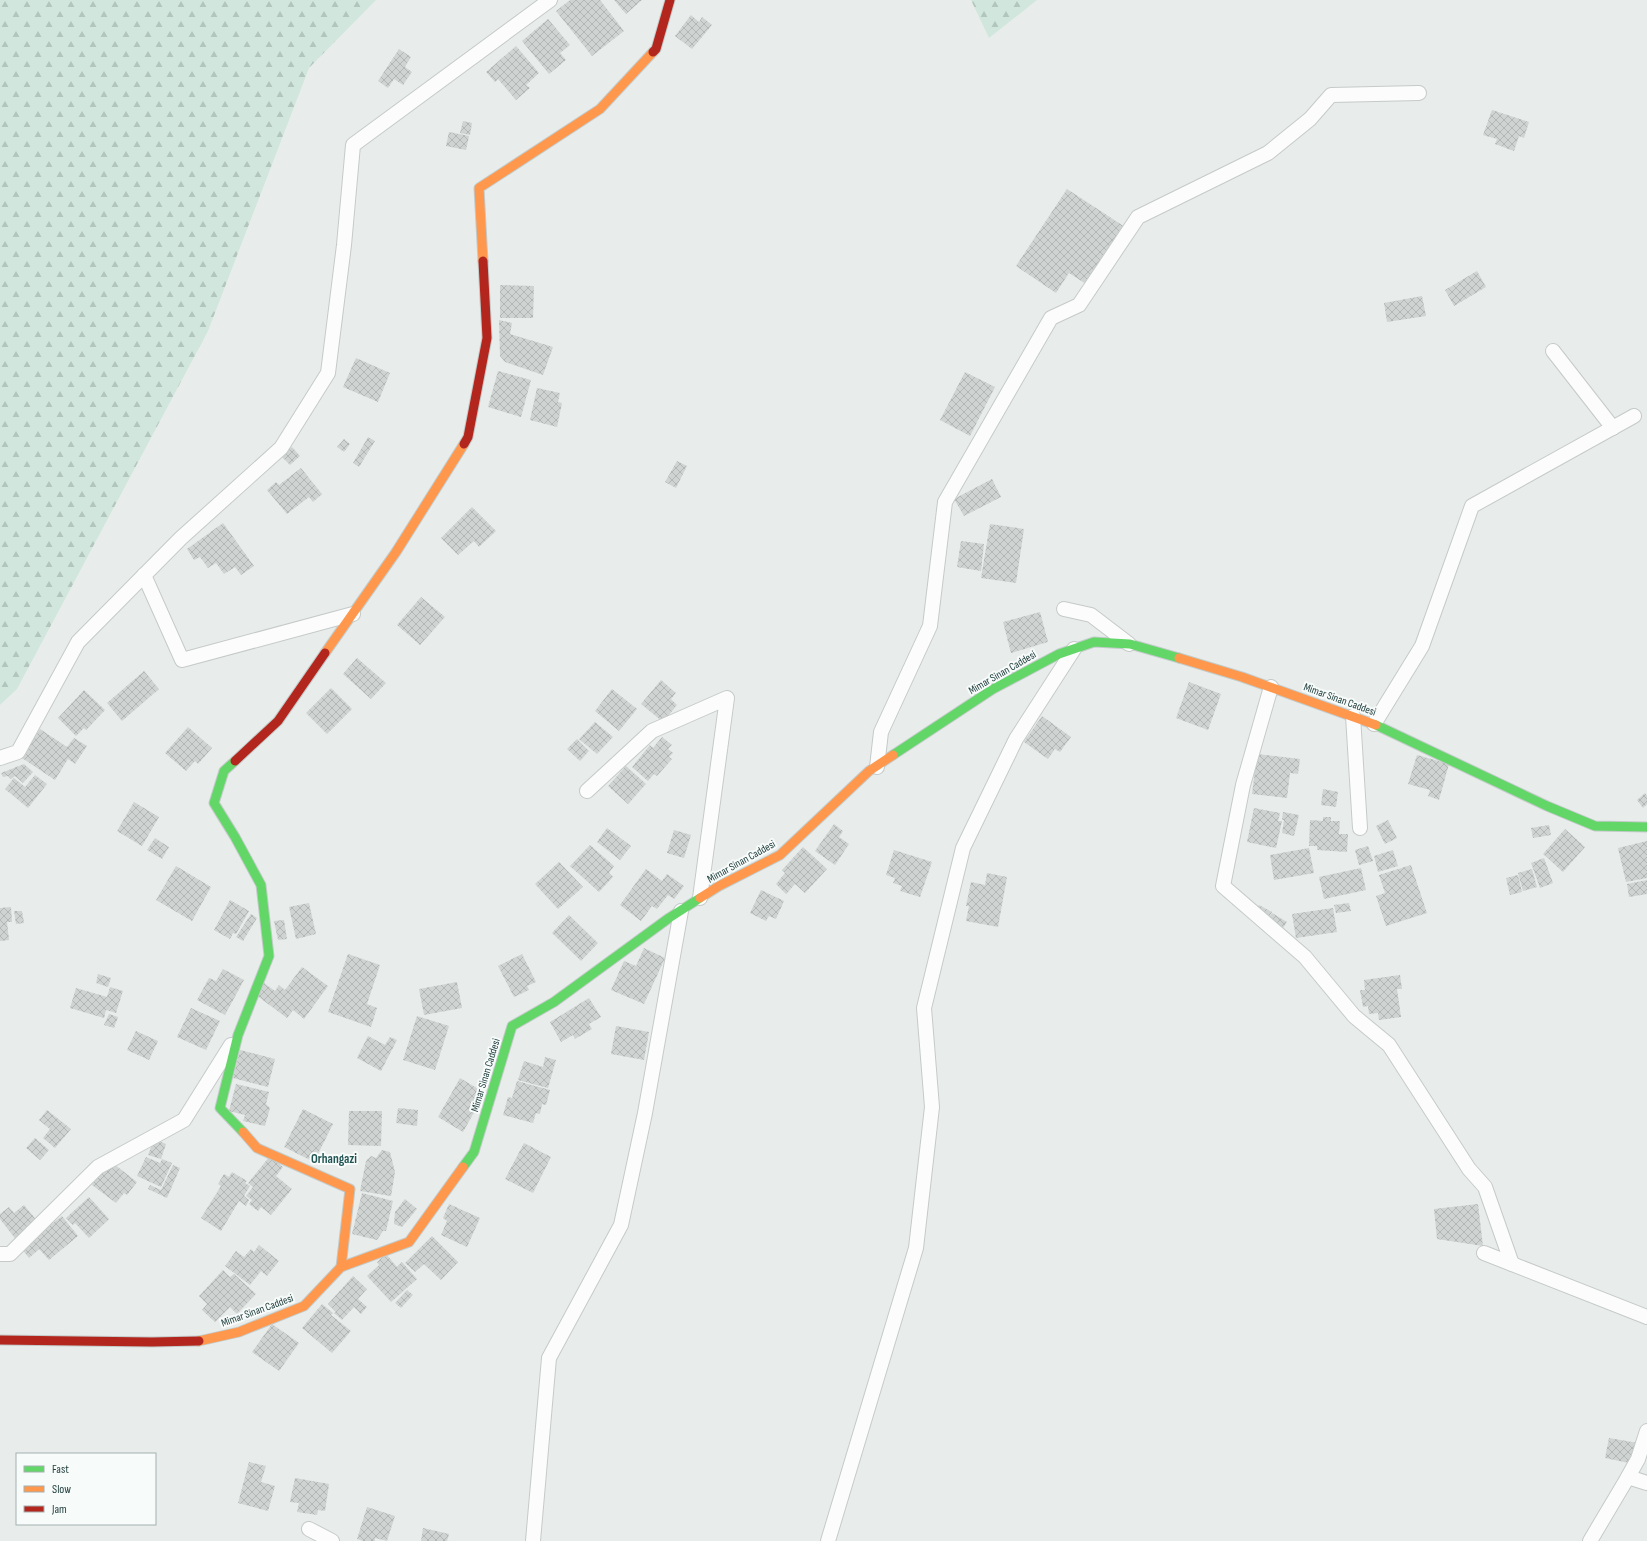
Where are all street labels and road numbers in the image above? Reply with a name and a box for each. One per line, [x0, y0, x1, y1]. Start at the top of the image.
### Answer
street label: Mimar Sinan Caddesi [966, 648, 1038, 697]
street label: Mimar Sinan Caddesi [1302, 680, 1378, 719]
street label: Mimar Sinan Caddesi [705, 837, 778, 886]
street label: Mimar Sinan Caddesi [468, 1037, 503, 1113]
street label: Mimar Sinan Caddesi [219, 1291, 295, 1330]

